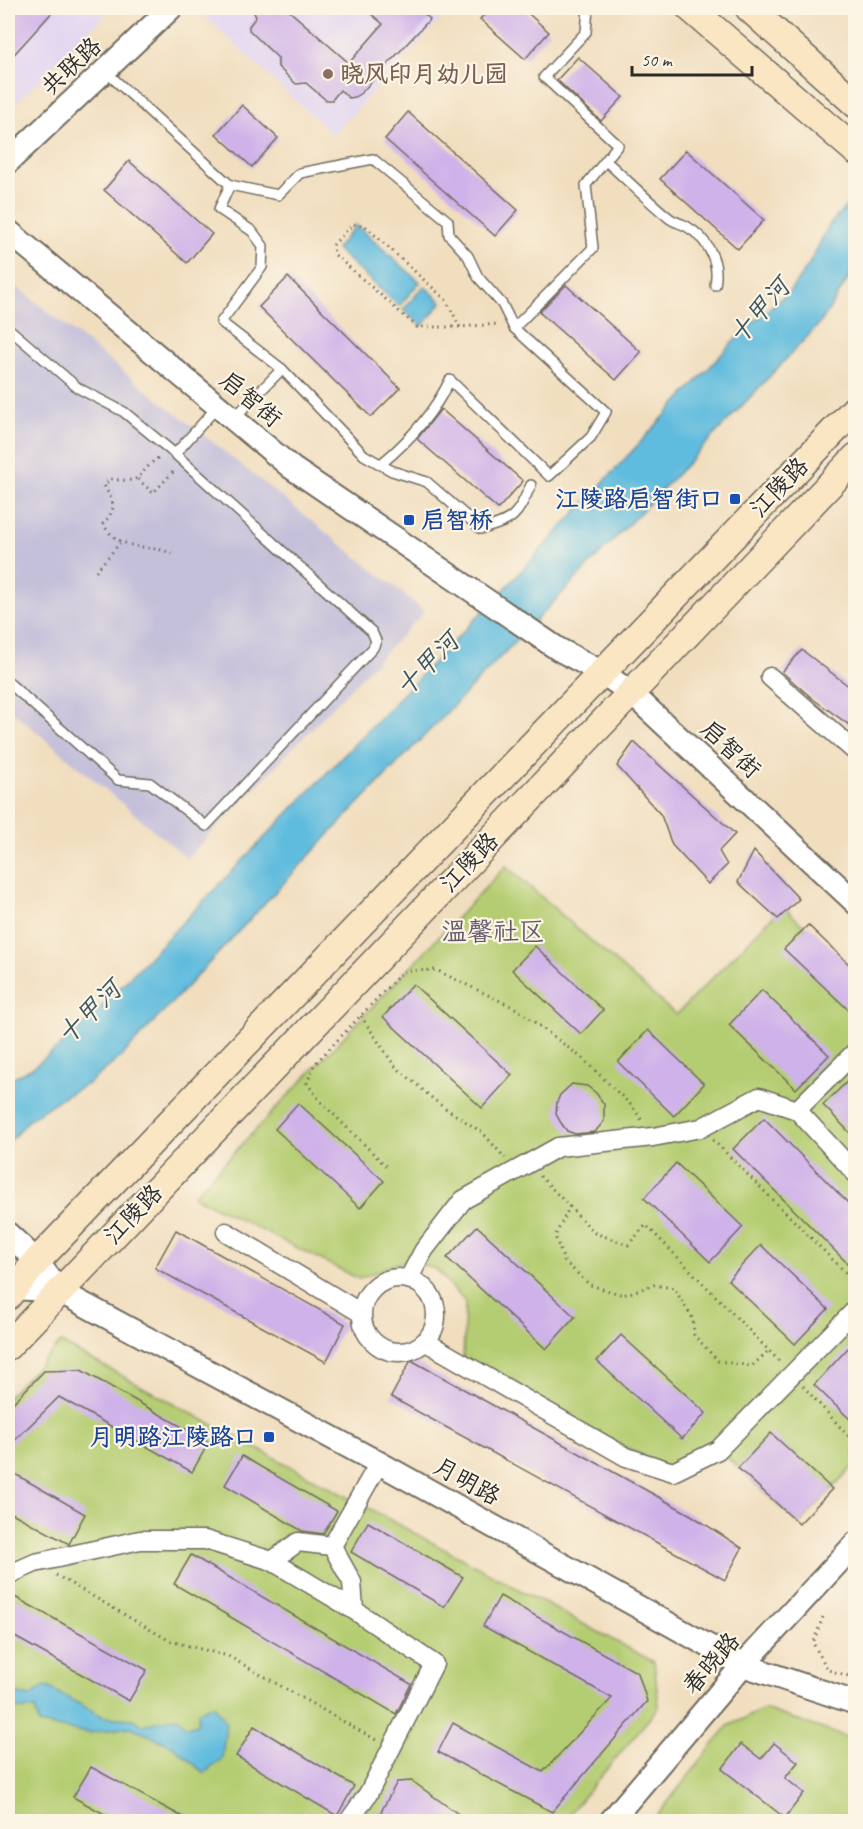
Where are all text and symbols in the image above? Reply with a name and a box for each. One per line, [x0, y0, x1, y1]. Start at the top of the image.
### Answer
street label: 共联路 [34, 30, 108, 102]
scale bar [632, 39, 752, 77]
text: 50 m [641, 49, 674, 71]
place label: 晓风印月幼儿园 [340, 59, 508, 89]
marker: 晓风印月幼儿园 [321, 67, 335, 81]
water label: 十甲河 [721, 268, 800, 352]
street label: 启智街 [214, 364, 288, 434]
street label: 江陵路 [743, 451, 815, 523]
place label: 江陵路启智街口 [555, 484, 723, 514]
marker: 江陵路启智街口 [728, 492, 742, 506]
place label: 启智桥 [421, 505, 493, 535]
marker: 启智桥 [402, 513, 416, 527]
water label: 十甲河 [388, 622, 469, 704]
street label: 启智街 [694, 713, 768, 785]
street label: 江陵路 [433, 826, 505, 898]
district label: 温馨社区 [441, 915, 545, 948]
water label: 十甲河 [50, 970, 131, 1052]
street label: 江陵路 [97, 1178, 169, 1250]
place label: 月明路江陵路口 [89, 1422, 257, 1452]
marker: 月明路江陵路口 [262, 1430, 276, 1444]
street label: 月明路 [428, 1450, 506, 1512]
street label: 春晓路 [676, 1626, 746, 1700]

